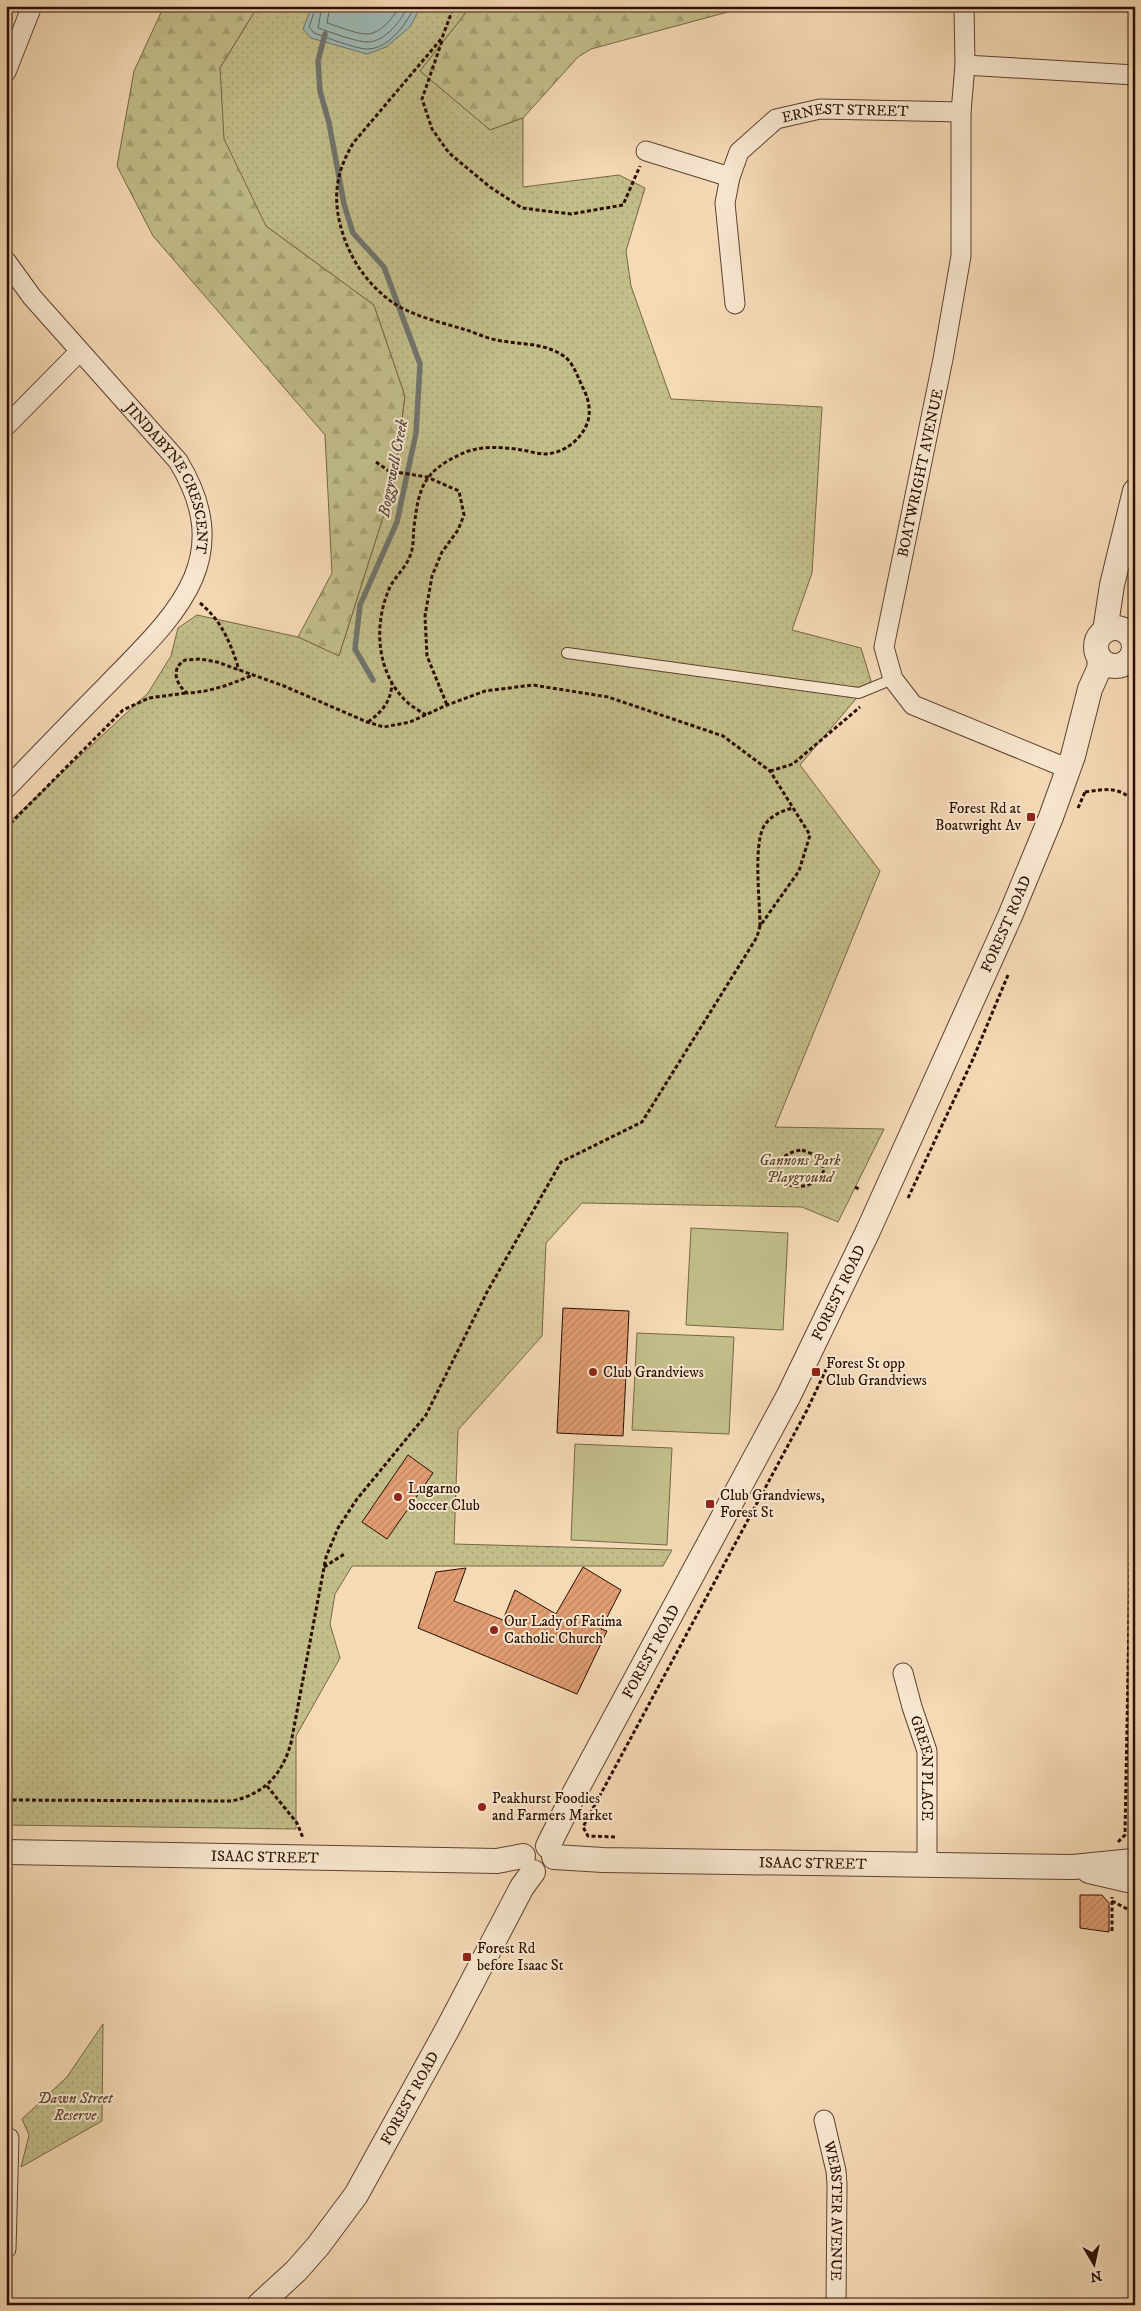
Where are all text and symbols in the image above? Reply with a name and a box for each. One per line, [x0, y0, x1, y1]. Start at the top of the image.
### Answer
street label: ERNEST STREET [780, 99, 909, 127]
street label: BOATWRIGHT AVENUE [893, 387, 948, 559]
street label: JINDABYNE CRESCENT [119, 397, 211, 555]
water label: Boggywell Creek [374, 417, 412, 520]
place label: Forest Rd at Boatwright Av [935, 799, 1021, 835]
marker: Forest Rd at Boatwright Av [1025, 811, 1037, 823]
street label: FOREST ROAD [977, 873, 1036, 976]
park label: Gannons Park Playground [759, 1151, 841, 1187]
street label: FOREST ROAD [808, 1242, 870, 1344]
place label: Forest St opp Club Grandviews [826, 1354, 927, 1390]
place label: Club Grandviews [603, 1363, 704, 1382]
marker: Club Grandviews [587, 1366, 599, 1378]
marker: Forest St opp Club Grandviews [810, 1366, 822, 1378]
place label: Lugarno Soccer Club [408, 1479, 480, 1515]
place label: Club Grandviews, Forest St [720, 1486, 825, 1522]
marker: Lugarno Soccer Club [392, 1491, 404, 1503]
marker: Club Grandviews, Forest St [704, 1498, 716, 1510]
street label: FOREST ROAD [618, 1602, 684, 1702]
place label: Our Lady of Fatima Catholic Church [504, 1612, 623, 1648]
marker: Our Lady of Fatima Catholic Church [488, 1624, 500, 1636]
street label: GREEN PLACE [906, 1713, 937, 1821]
place label: Peakhurst Foodies and Farmers Market [492, 1789, 613, 1825]
marker: Peakhurst Foodies and Farmers Market [476, 1801, 488, 1813]
street label: ISAAC STREET [211, 1847, 320, 1868]
street label: ISAAC STREET [759, 1853, 868, 1874]
place label: Forest Rd before Isaac St [477, 1939, 564, 1975]
marker: Forest Rd before Isaac St [461, 1951, 473, 1963]
street label: FOREST ROAD [377, 2048, 443, 2148]
park label: Dawn Street Reserve [38, 2089, 114, 2125]
street label: WEBSTER AVENUE [819, 2138, 846, 2281]
north arrow [1068, 2238, 1118, 2288]
text: N [1088, 2266, 1103, 2286]

